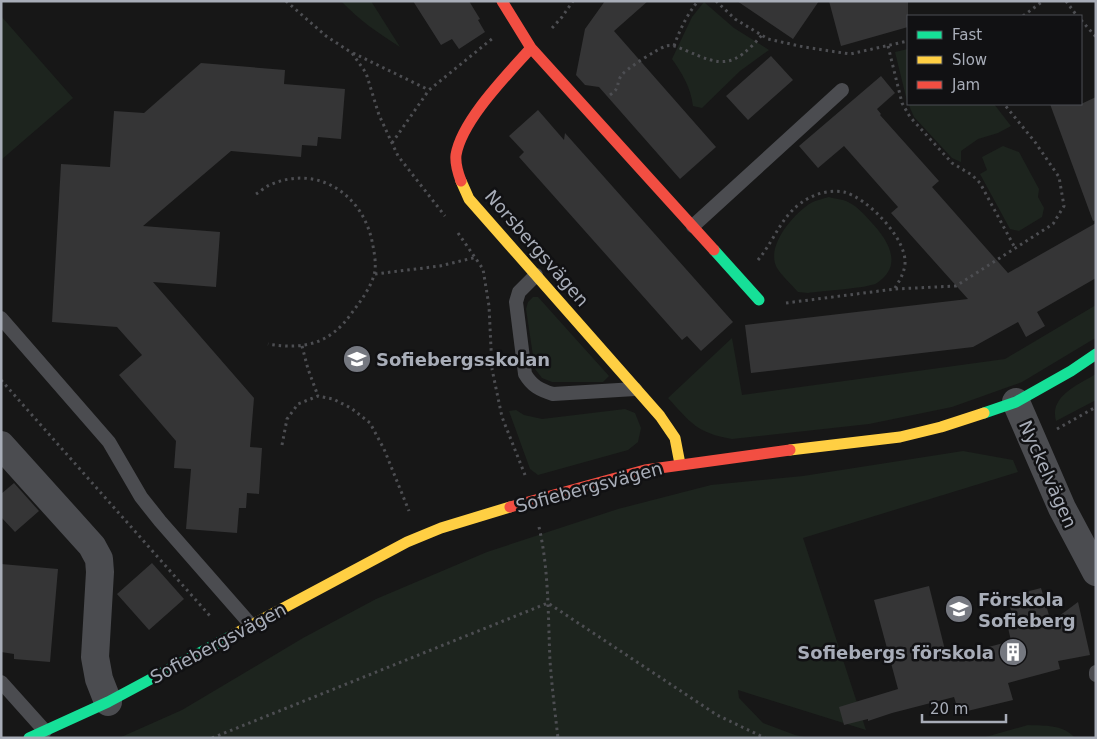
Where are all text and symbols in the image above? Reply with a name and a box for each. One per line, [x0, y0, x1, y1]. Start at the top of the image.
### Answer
legend [907, 15, 1082, 105]
text: Fast [952, 26, 982, 44]
text: Slow [952, 51, 987, 69]
text: Jam [951, 76, 980, 94]
street label: Norsbergsvägen [481, 186, 593, 310]
school or university icon: Sofiebergsskolan [342, 344, 372, 374]
place label: Sofiebergsskolan [376, 349, 550, 370]
street label: Nyckelvägen [1015, 417, 1081, 531]
street label: Sofiebergsvägen [513, 457, 665, 517]
place label: Förskola Sofieberg [978, 589, 1076, 631]
school or university icon: Förskola Sofieberg [944, 594, 974, 624]
street label: Sofiebergsvägen [146, 598, 290, 688]
building icon: Sofiebergs förskola [998, 637, 1028, 667]
place label: Sofiebergs förskola [797, 642, 994, 663]
scale bar [922, 692, 1006, 724]
text: 20 m [930, 700, 968, 718]

